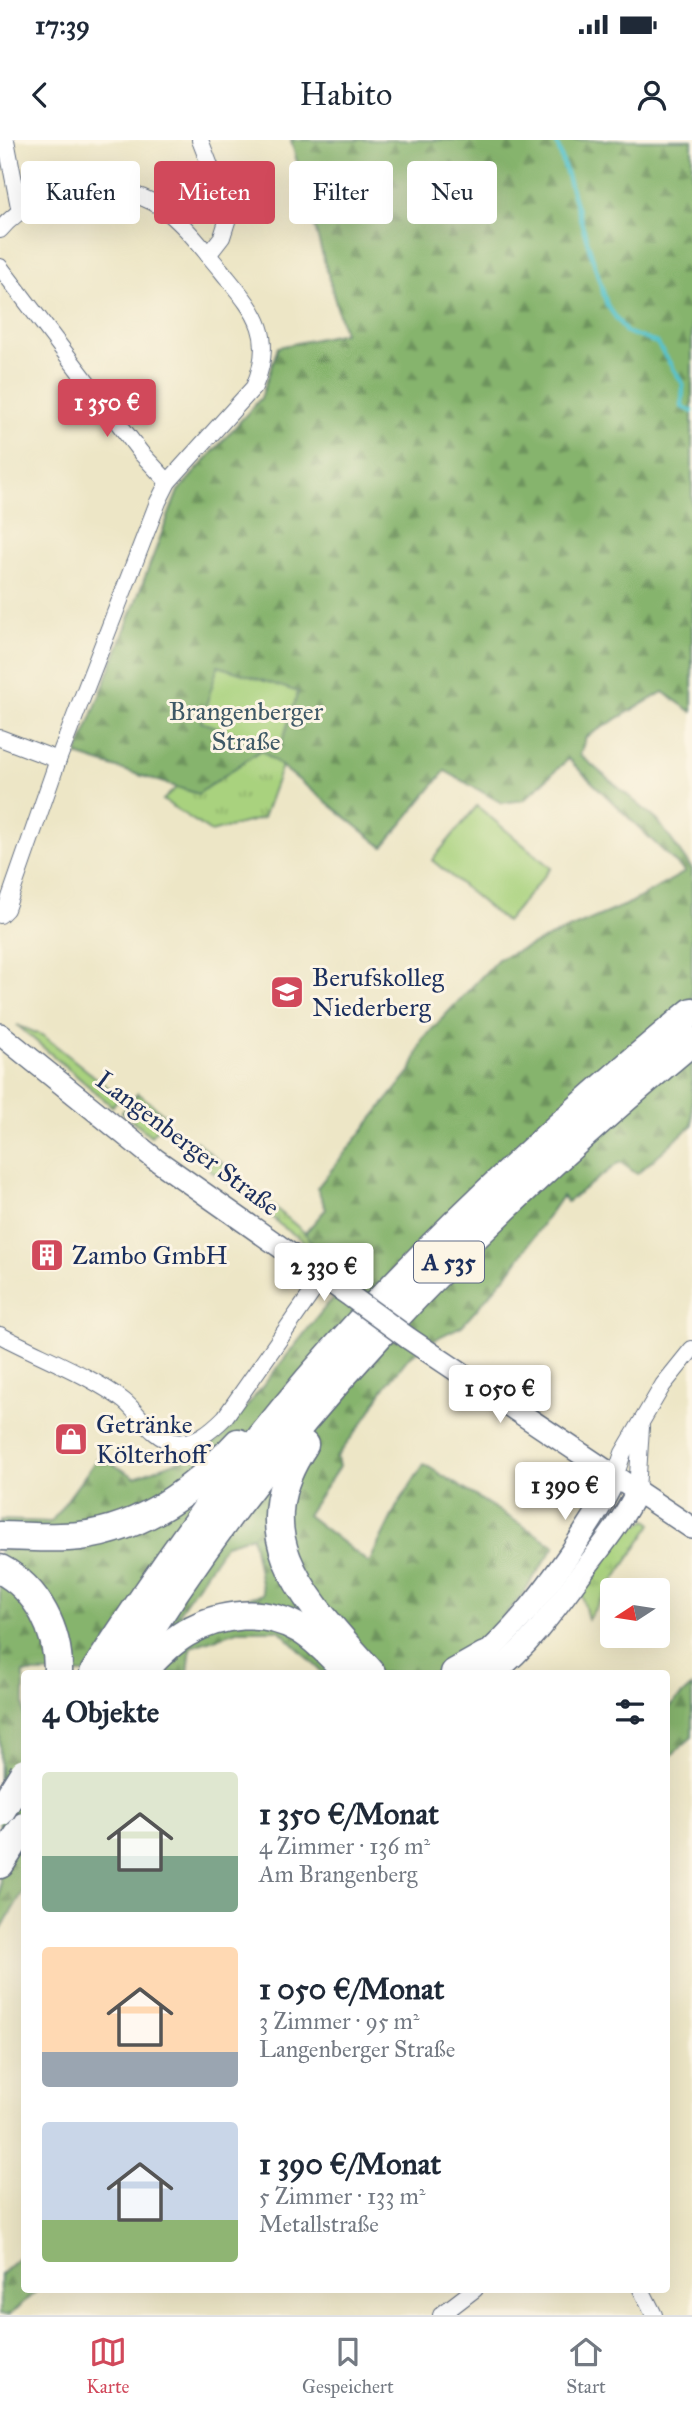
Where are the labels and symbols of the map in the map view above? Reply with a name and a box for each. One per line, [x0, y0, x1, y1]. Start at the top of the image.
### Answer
pin: 1 350 € [42, 380, 172, 439]
park label: Brangenberger Straße [169, 695, 324, 757]
place label: Berufskolleg Niederberg [312, 961, 445, 1023]
school or university icon: Berufskolleg Niederberg [268, 973, 306, 1011]
street label: Langenberger Straße [90, 1063, 286, 1223]
building icon: Zambo GmbH [28, 1236, 66, 1274]
place label: Zambo GmbH [72, 1239, 228, 1271]
road number: A 535 [414, 1242, 484, 1282]
pin: 2 330 € [259, 1244, 389, 1303]
pin: 1 050 € [435, 1366, 565, 1425]
place label: Getränke Költerhoff [96, 1408, 211, 1470]
shop icon: Getränke Költerhoff [52, 1420, 90, 1458]
pin: 1 390 € [500, 1462, 630, 1522]
north arrow [600, 1578, 670, 1648]

